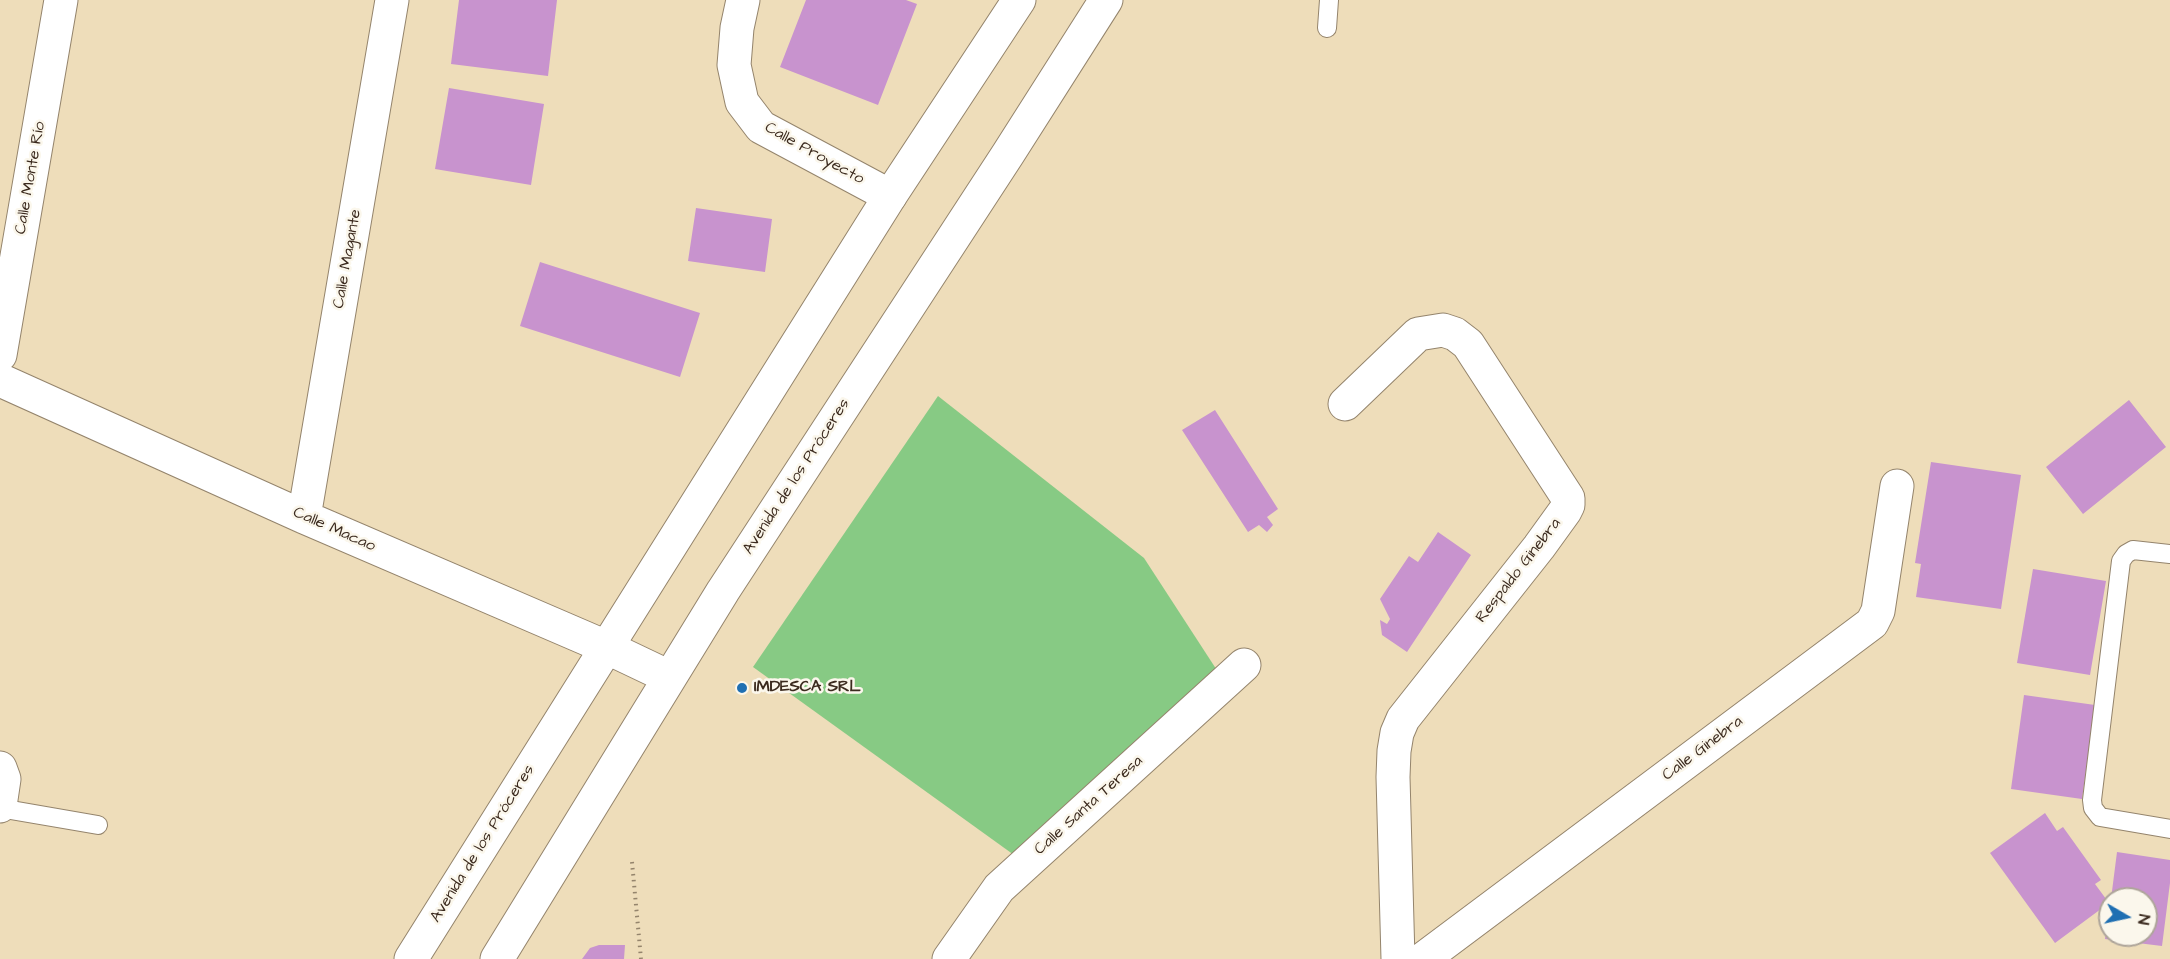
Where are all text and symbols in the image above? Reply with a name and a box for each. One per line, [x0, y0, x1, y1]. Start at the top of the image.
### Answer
street label: Calle Proyecto [761, 119, 867, 189]
street label: Calle Monte Río [12, 120, 50, 236]
street label: Calle Magante [330, 208, 366, 310]
street label: Avenida de los Próceres [739, 395, 855, 559]
street label: Calle Macao [290, 503, 378, 557]
street label: Respaldo Ginebra [1472, 515, 1566, 627]
place label: IMDESCA SRL [754, 678, 861, 698]
marker: IMDESCA SRL [735, 681, 749, 695]
street label: Calle Ginebra [1659, 713, 1747, 785]
street label: Calle Santa Teresa [1031, 752, 1147, 860]
street label: Avenida de los Próceres [427, 762, 539, 926]
north arrow [2098, 887, 2158, 947]
text: N [2132, 913, 2155, 926]

